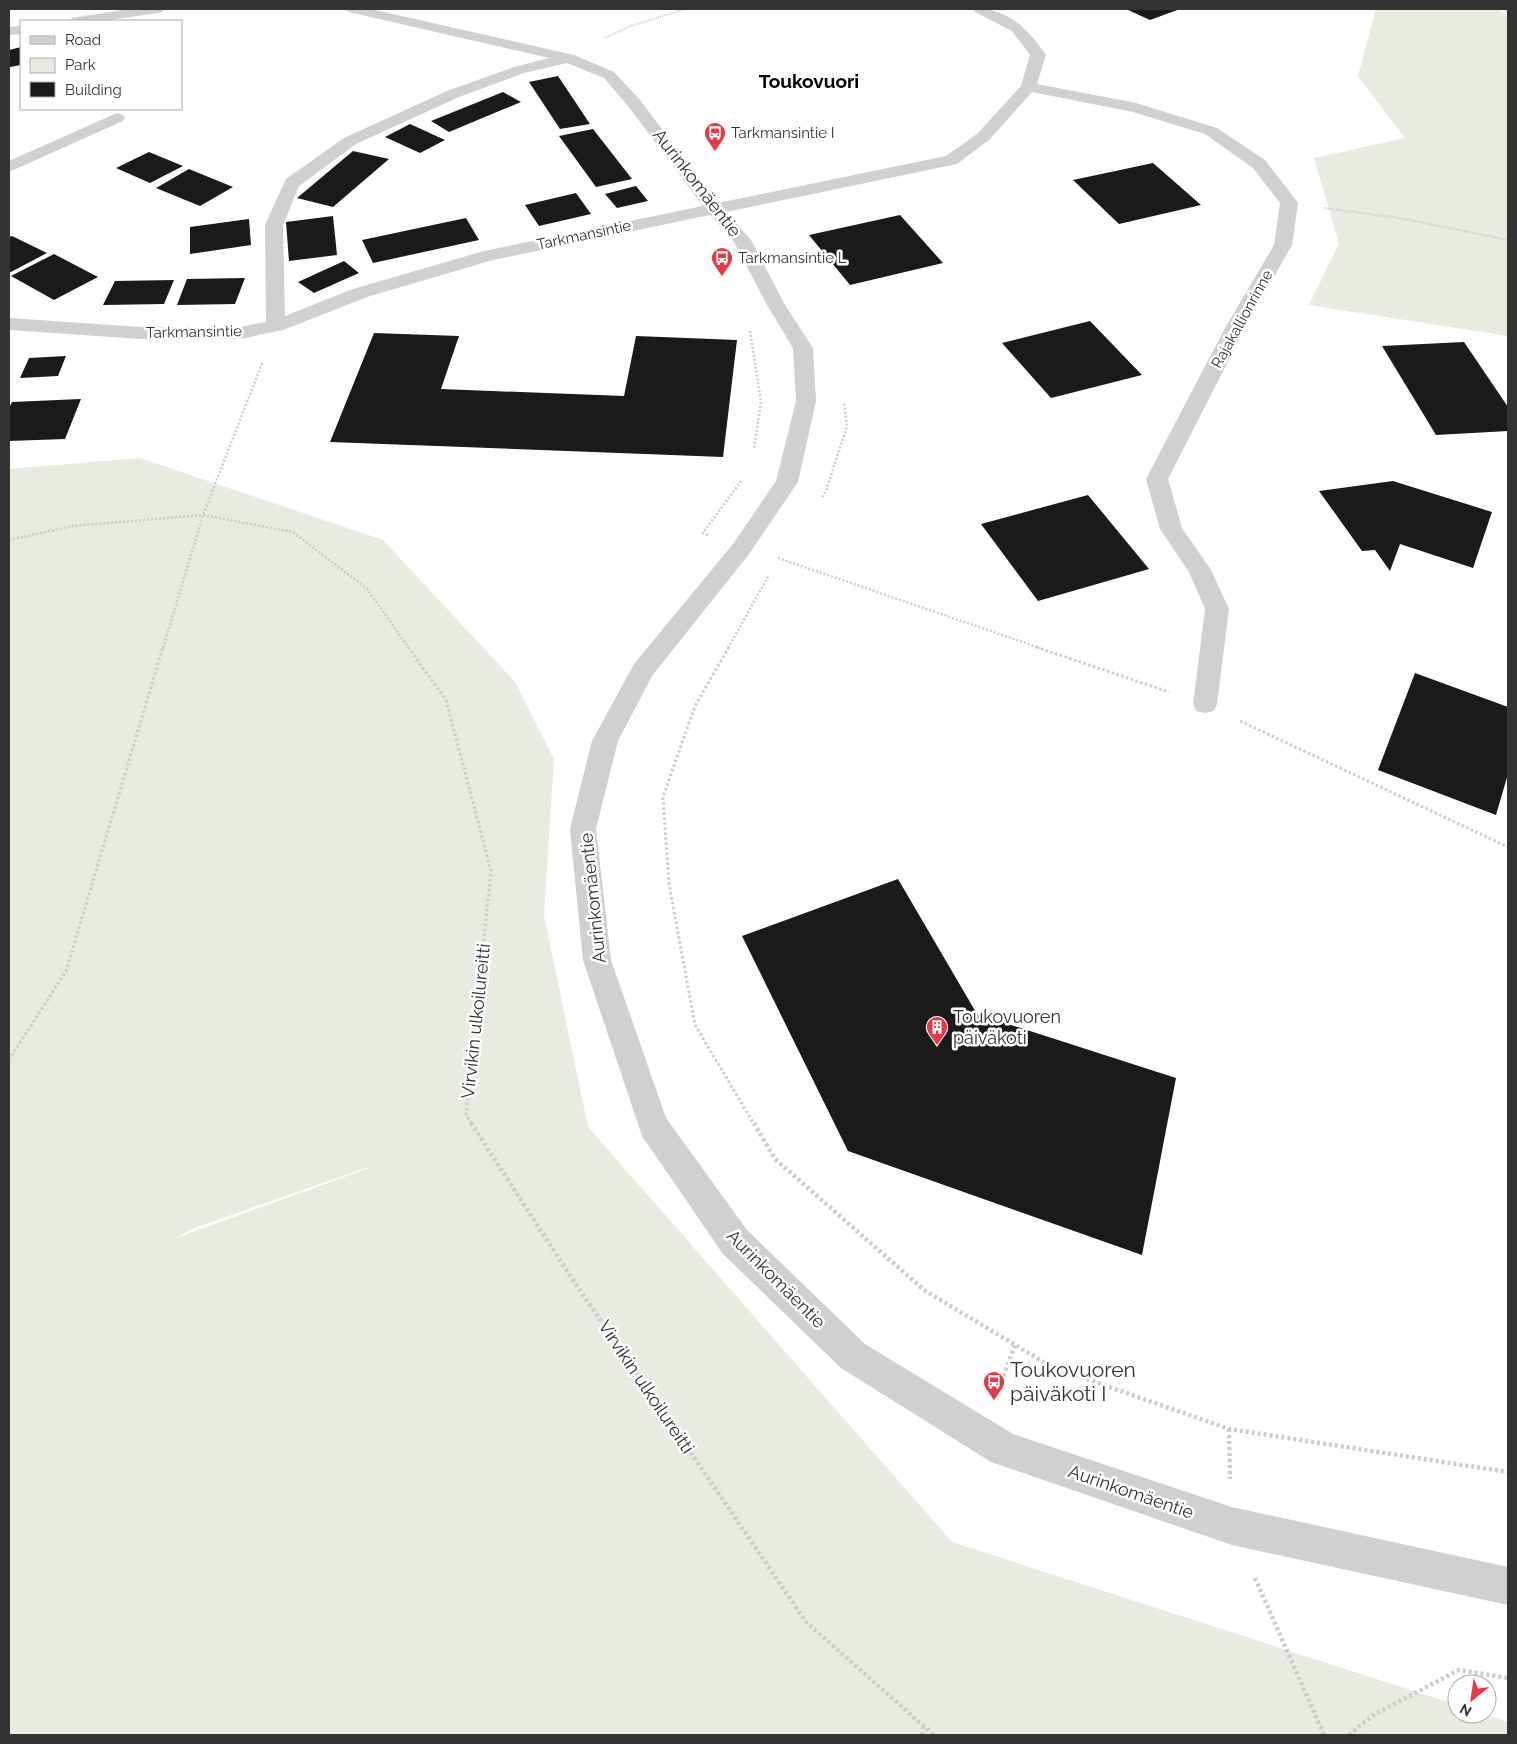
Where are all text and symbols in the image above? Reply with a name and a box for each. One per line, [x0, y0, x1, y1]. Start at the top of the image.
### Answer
legend [20, 20, 182, 110]
text: Road [65, 31, 101, 49]
text: Park [65, 56, 96, 74]
district label: Toukovuori [759, 70, 859, 92]
text: Building [65, 81, 122, 99]
bus stop icon: Tarkmansintie I [703, 121, 727, 152]
place label: Tarkmansintie I [731, 124, 835, 142]
street label: Aurinkomäentie [649, 125, 746, 241]
street label: Tarkmansintie [535, 216, 633, 254]
bus stop icon: Tarkmansintie L [710, 246, 734, 277]
place label: Tarkmansintie L [738, 249, 847, 267]
street label: Rajakallionrinne [1208, 267, 1276, 371]
street label: Tarkmansintie [146, 322, 242, 342]
street label: Aurinkomäentie [575, 831, 610, 964]
street label: Virvikin ulkoilureitti [457, 942, 494, 1100]
place label: Toukovuoren päiväkoti [953, 1006, 1061, 1048]
building icon: Toukovuoren päiväkoti [925, 1015, 949, 1046]
street label: Aurinkomäentie [723, 1225, 830, 1333]
street label: Virvikin ulkoilureitti [594, 1316, 699, 1457]
place label: Toukovuoren päiväkoti I [1010, 1357, 1136, 1406]
bus stop icon: Toukovuoren päiväkoti I [982, 1370, 1006, 1401]
street label: Aurinkomäentie [1066, 1460, 1197, 1523]
north arrow [1447, 1674, 1497, 1724]
text: N [1457, 1701, 1474, 1720]

